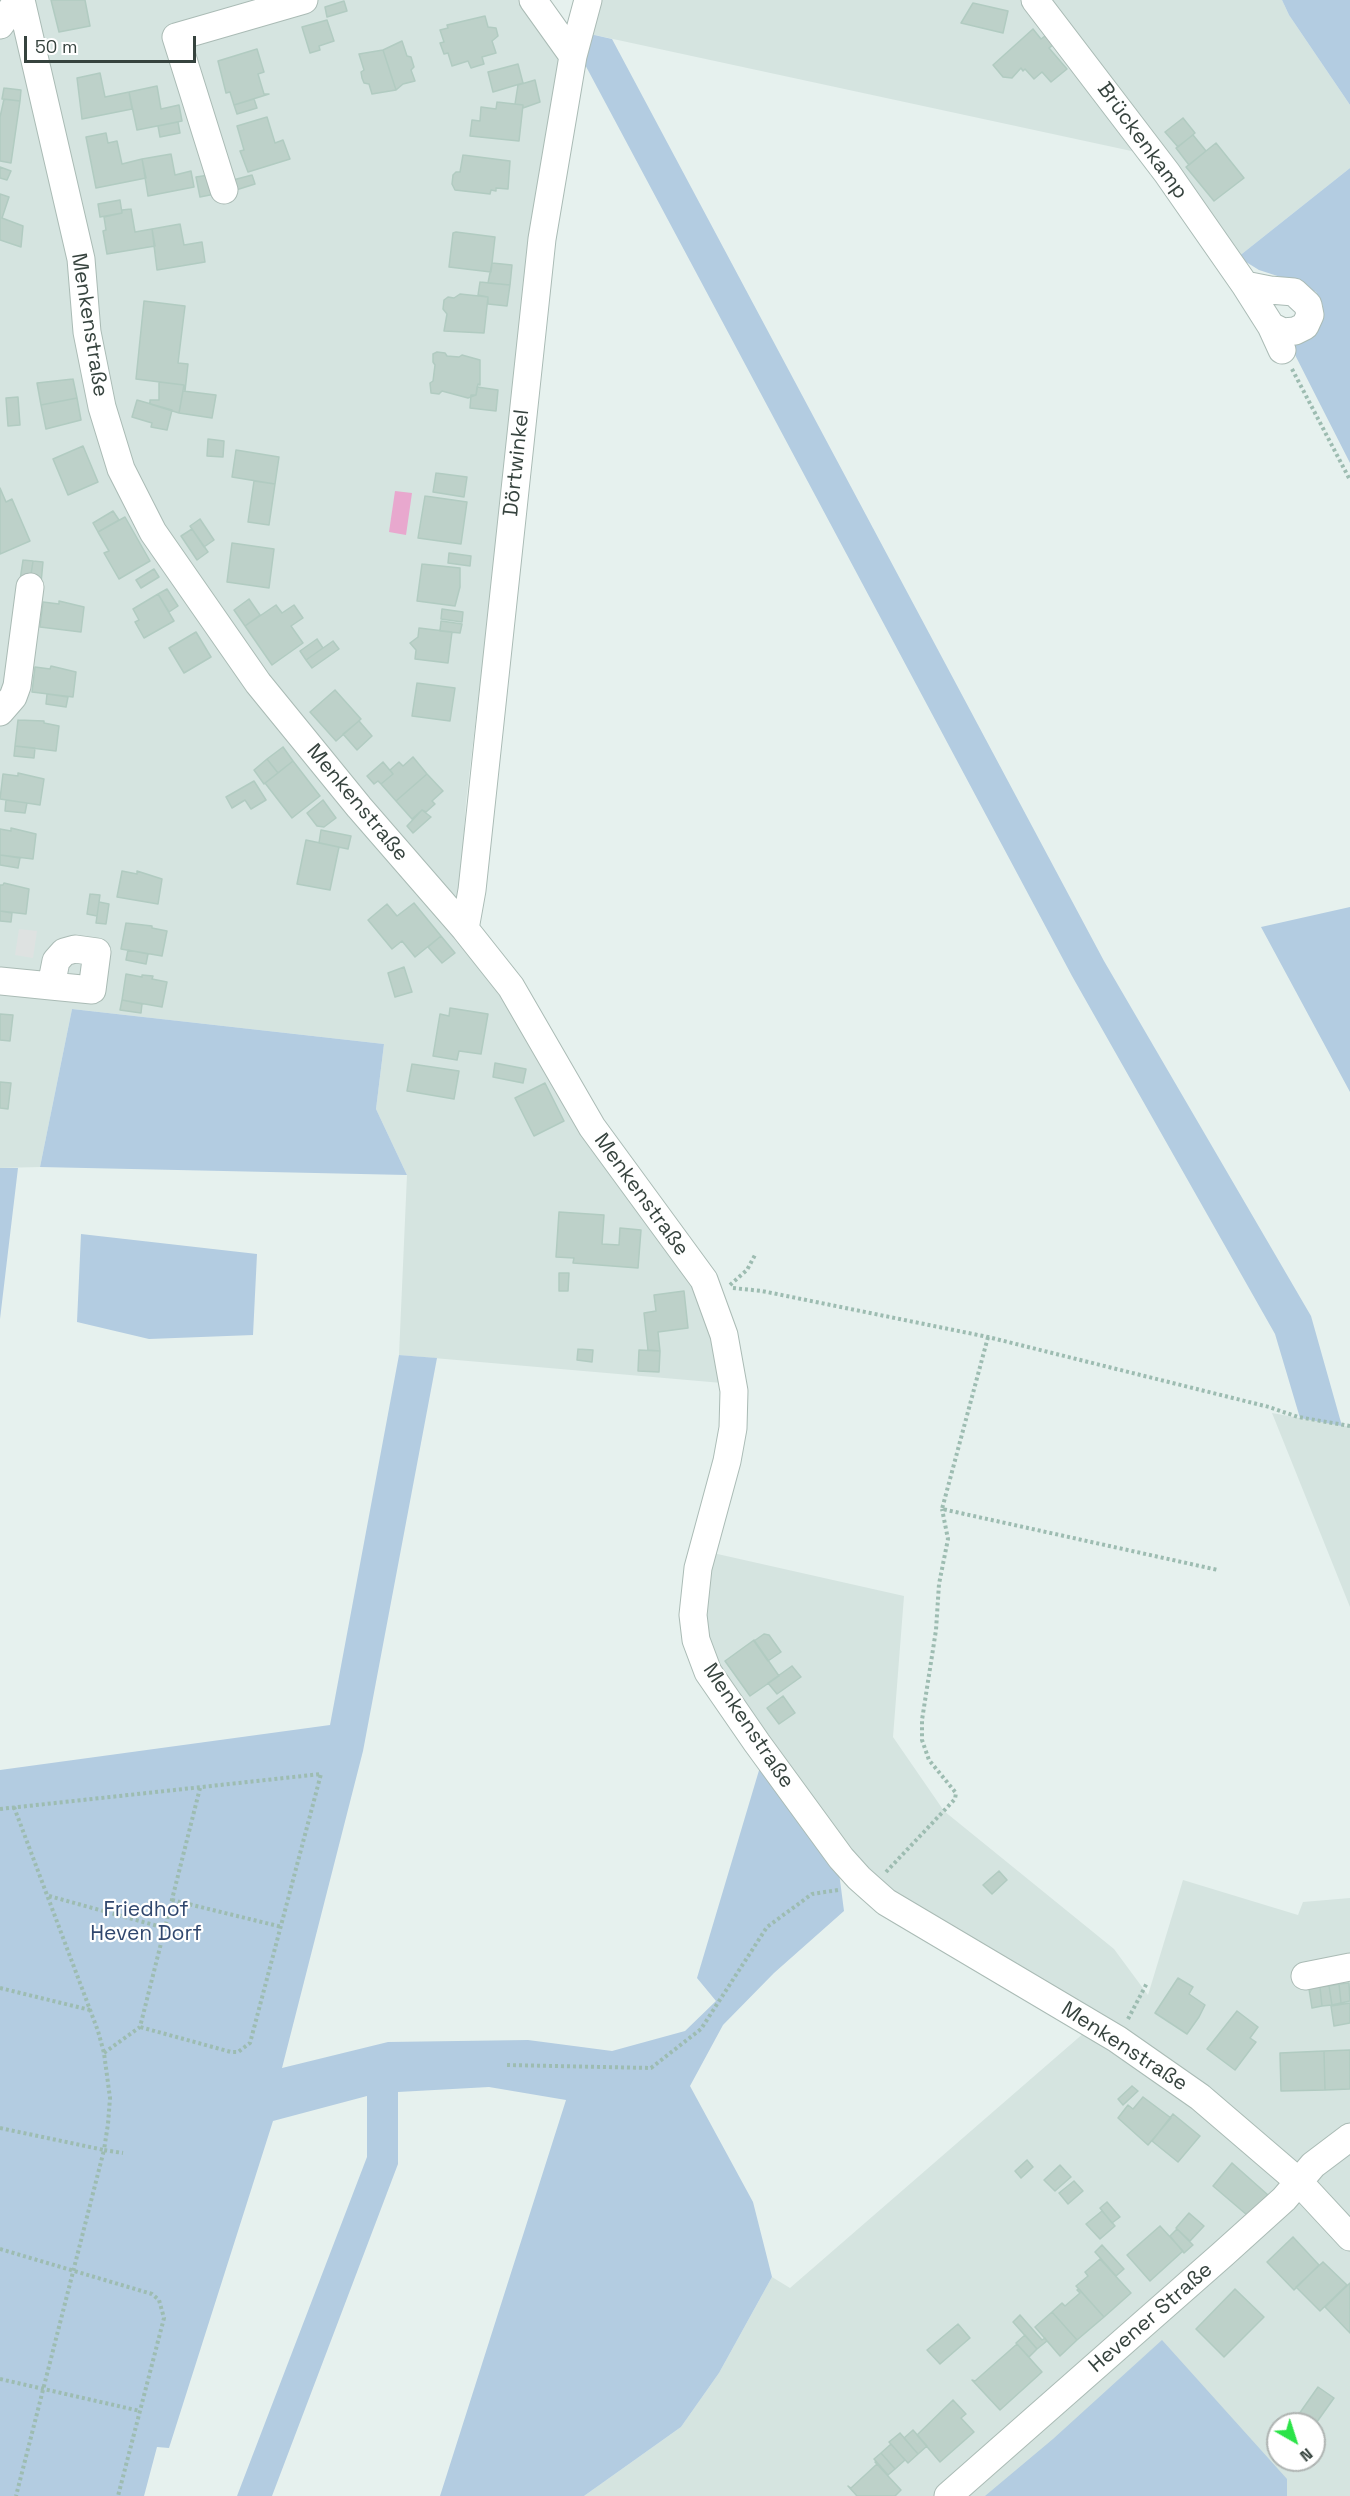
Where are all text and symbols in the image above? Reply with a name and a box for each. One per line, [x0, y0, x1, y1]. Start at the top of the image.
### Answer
scale bar [27, 24, 200, 62]
text: 50 m [35, 35, 77, 58]
street label: Brückenkamp [1091, 78, 1193, 204]
street label: Menkenstraße [65, 251, 113, 399]
street label: Dörtwinkel [499, 408, 535, 518]
street label: Menkenstraße [301, 739, 413, 867]
street label: Menkenstraße [588, 1129, 694, 1261]
street label: Menkenstraße [697, 1659, 799, 1793]
park label: Friedhof Heven Dorf [90, 1897, 202, 1947]
street label: Menkenstraße [1056, 1997, 1192, 2097]
street label: Hevener Straße [1084, 2257, 1218, 2379]
north arrow [1266, 2412, 1326, 2472]
text: N [1296, 2443, 1317, 2466]

